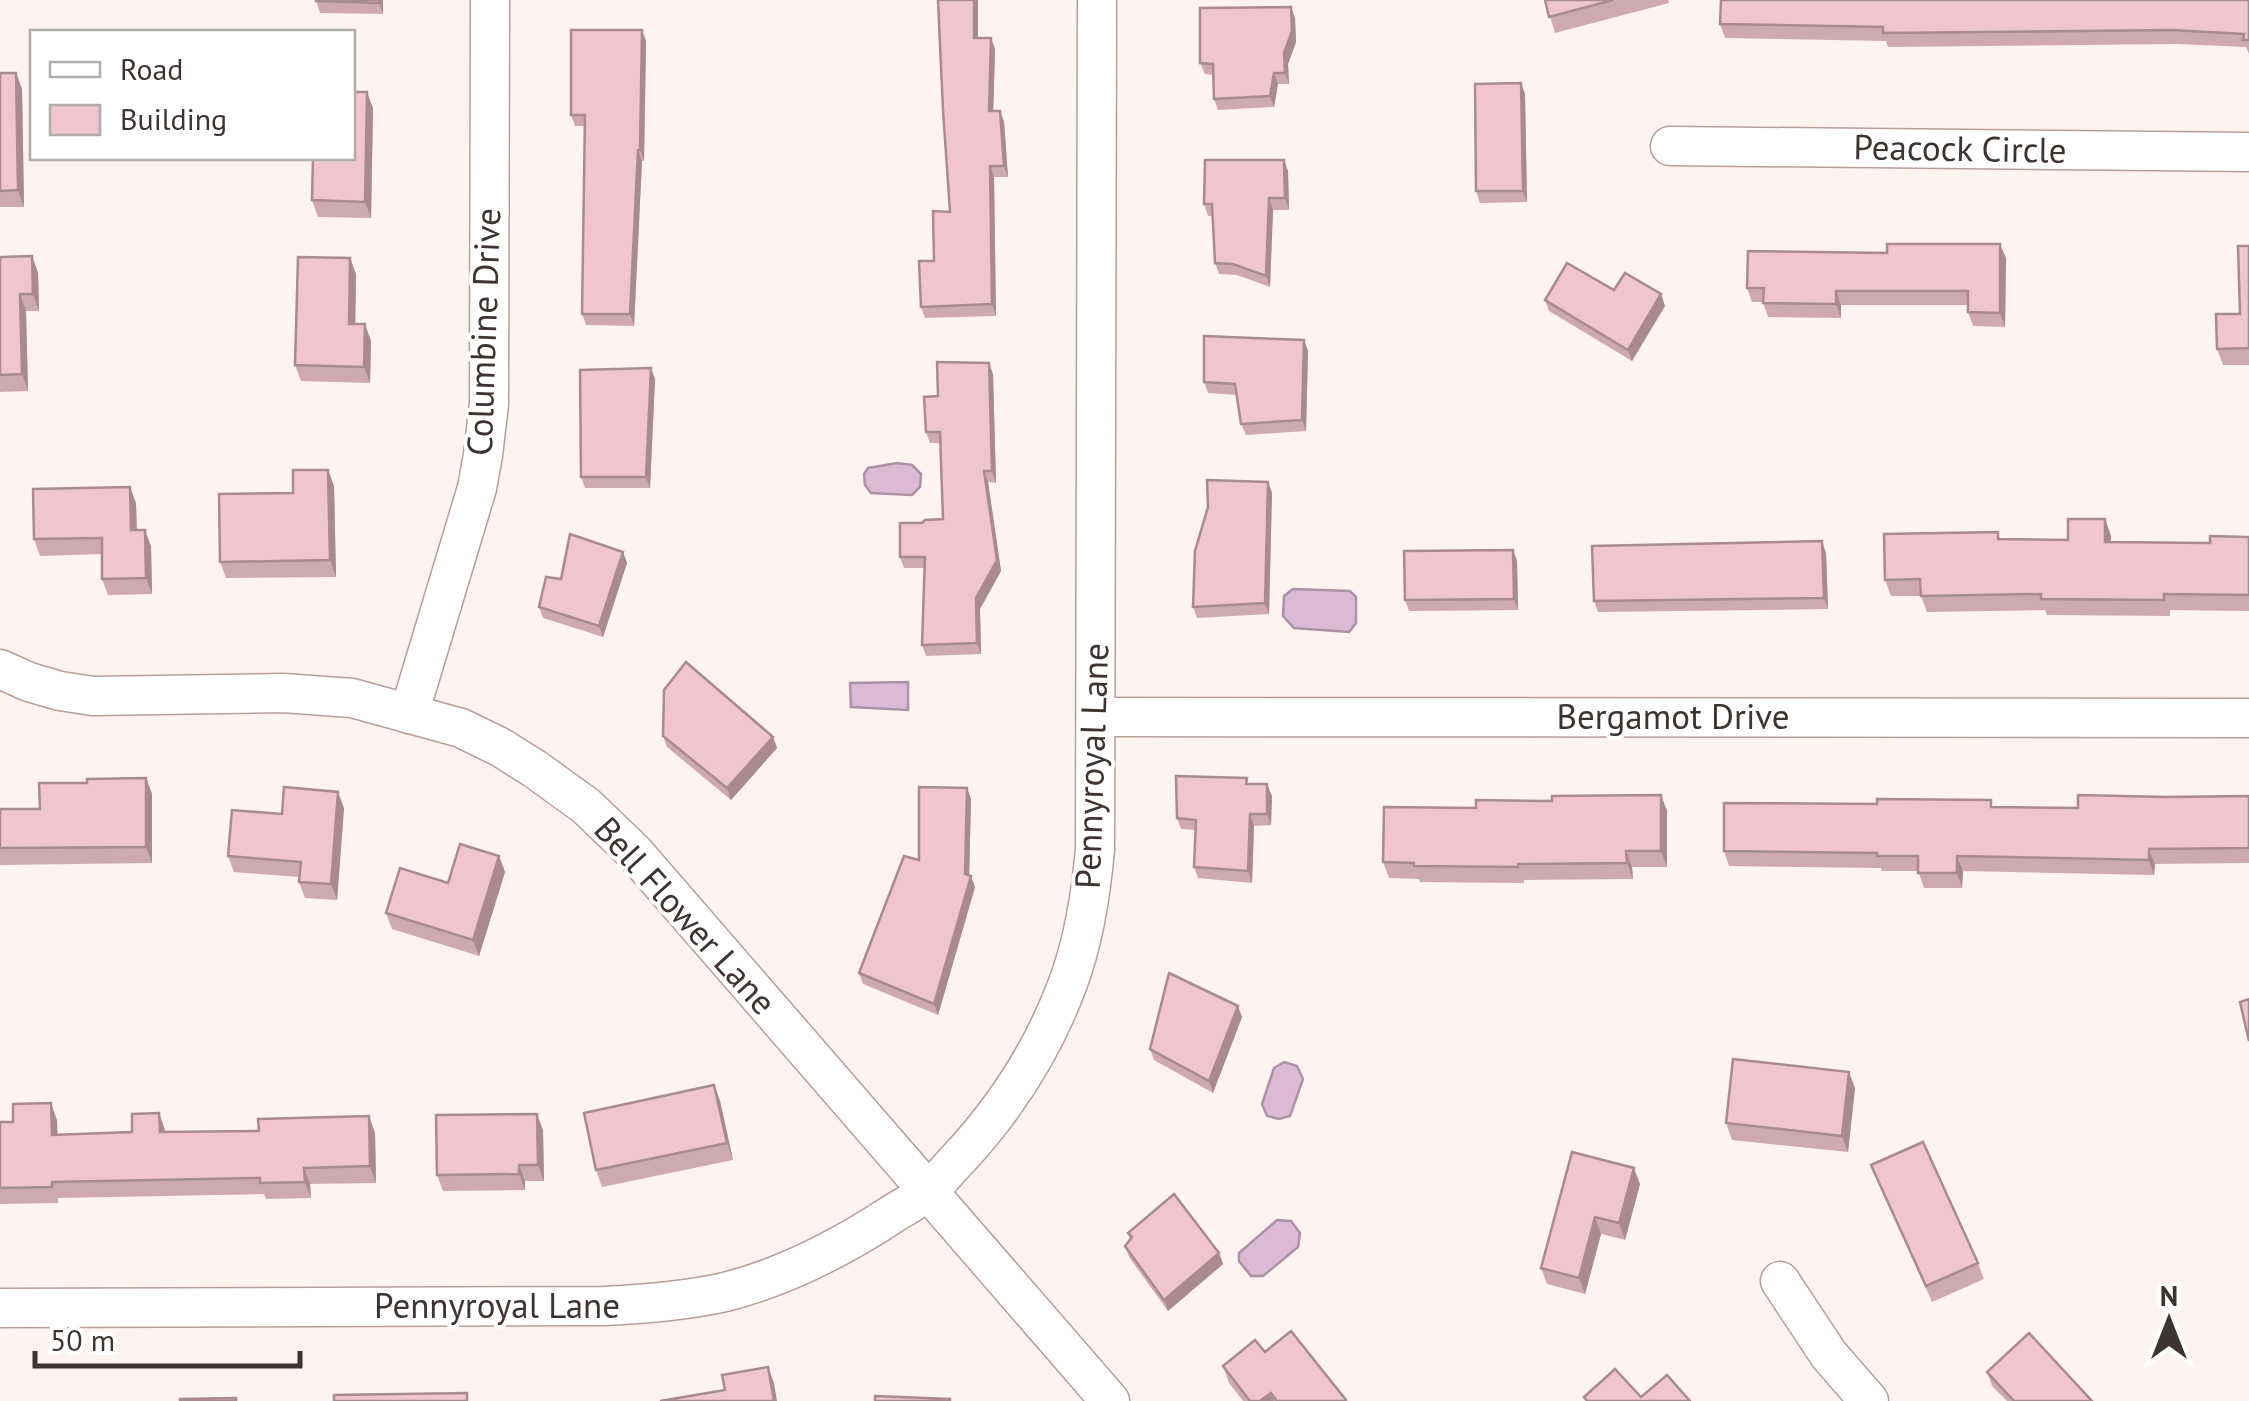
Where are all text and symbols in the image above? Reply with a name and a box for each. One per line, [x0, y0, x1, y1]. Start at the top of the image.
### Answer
legend [30, 30, 355, 160]
text: Road [120, 49, 184, 88]
text: Building [120, 99, 227, 138]
street label: Peacock Circle [1853, 123, 2067, 173]
street label: Columbine Drive [456, 207, 510, 457]
street label: Pennyroyal Lane [1064, 642, 1118, 890]
street label: Bergamot Drive [1556, 693, 1790, 739]
street label: Bell Flower Lane [585, 807, 787, 1024]
north arrow [2119, 1271, 2219, 1371]
text: N [2160, 1277, 2178, 1314]
street label: Pennyroyal Lane [374, 1282, 620, 1328]
scale bar [35, 1306, 300, 1368]
text: 50 m [50, 1320, 115, 1359]

